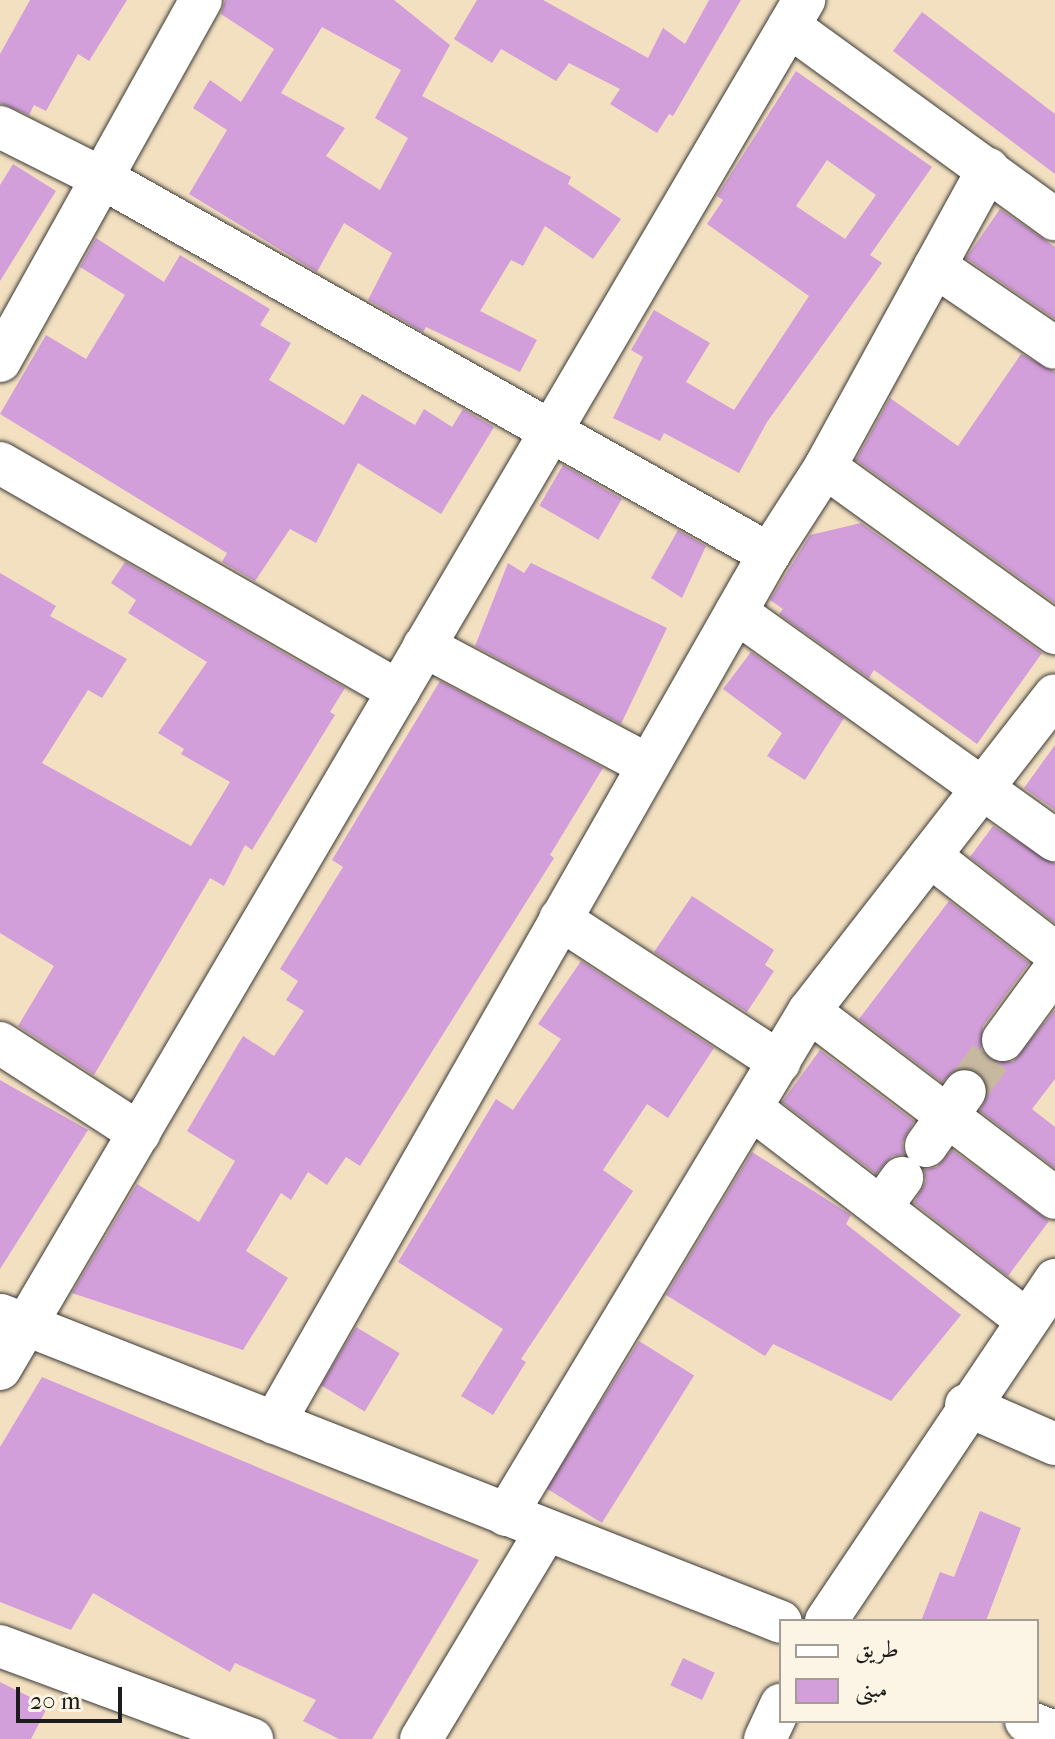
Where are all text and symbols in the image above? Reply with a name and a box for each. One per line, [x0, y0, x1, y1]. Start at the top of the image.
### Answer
legend [779, 1619, 1039, 1723]
text: طريق [855, 1635, 899, 1663]
scale bar [20, 1671, 126, 1721]
text: مبنى [855, 1675, 888, 1703]
text: 20 m [30, 1687, 81, 1715]

